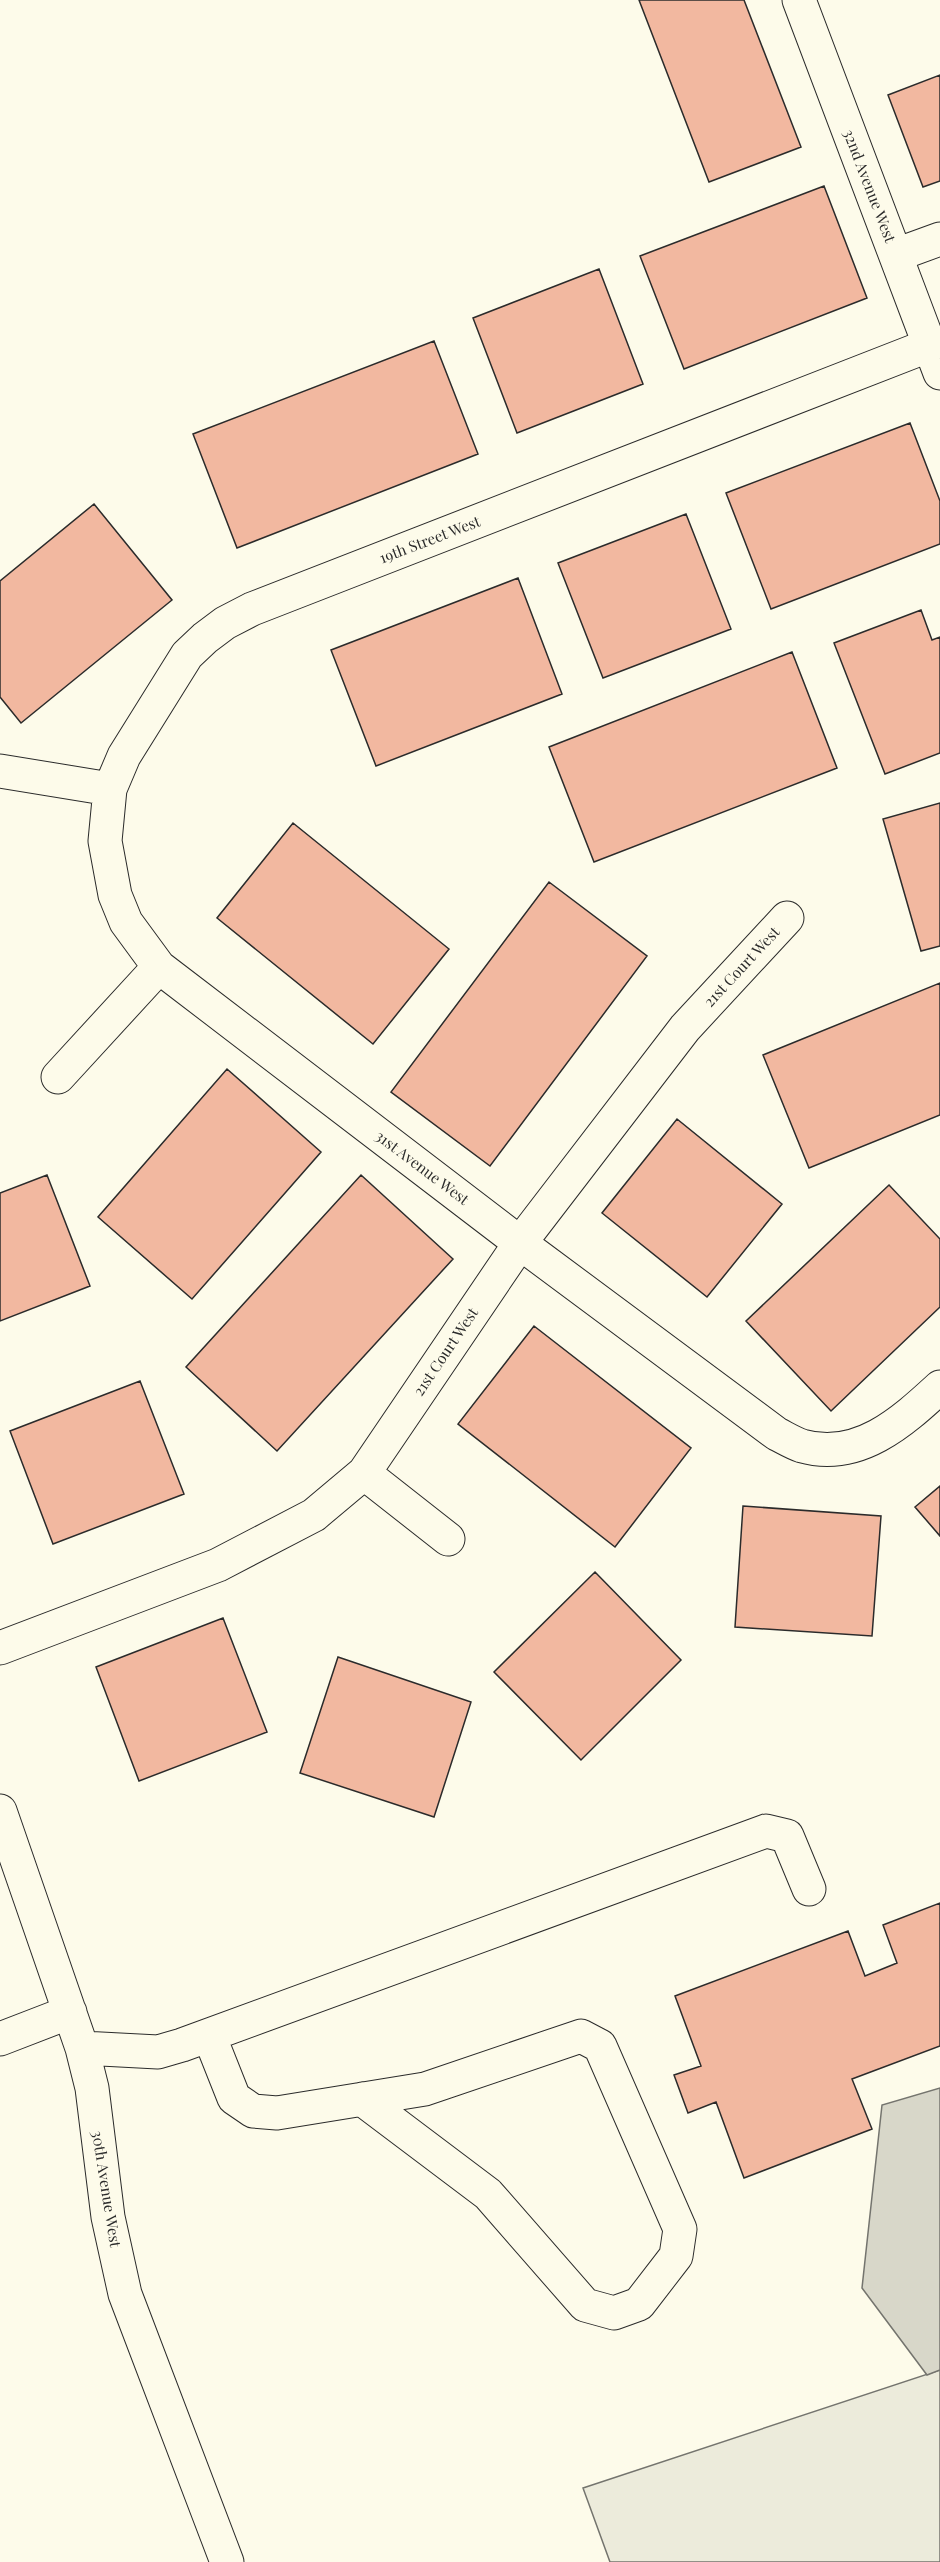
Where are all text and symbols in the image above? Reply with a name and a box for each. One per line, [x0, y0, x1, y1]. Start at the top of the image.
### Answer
street label: 32nd Avenue West [839, 126, 901, 246]
street label: 19th Street West [376, 510, 484, 567]
street label: 21st Court West [699, 921, 784, 1011]
street label: 31st Avenue West [372, 1125, 474, 1209]
street label: 21st Court West [408, 1303, 483, 1400]
street label: 30th Avenue West [88, 2129, 126, 2249]

